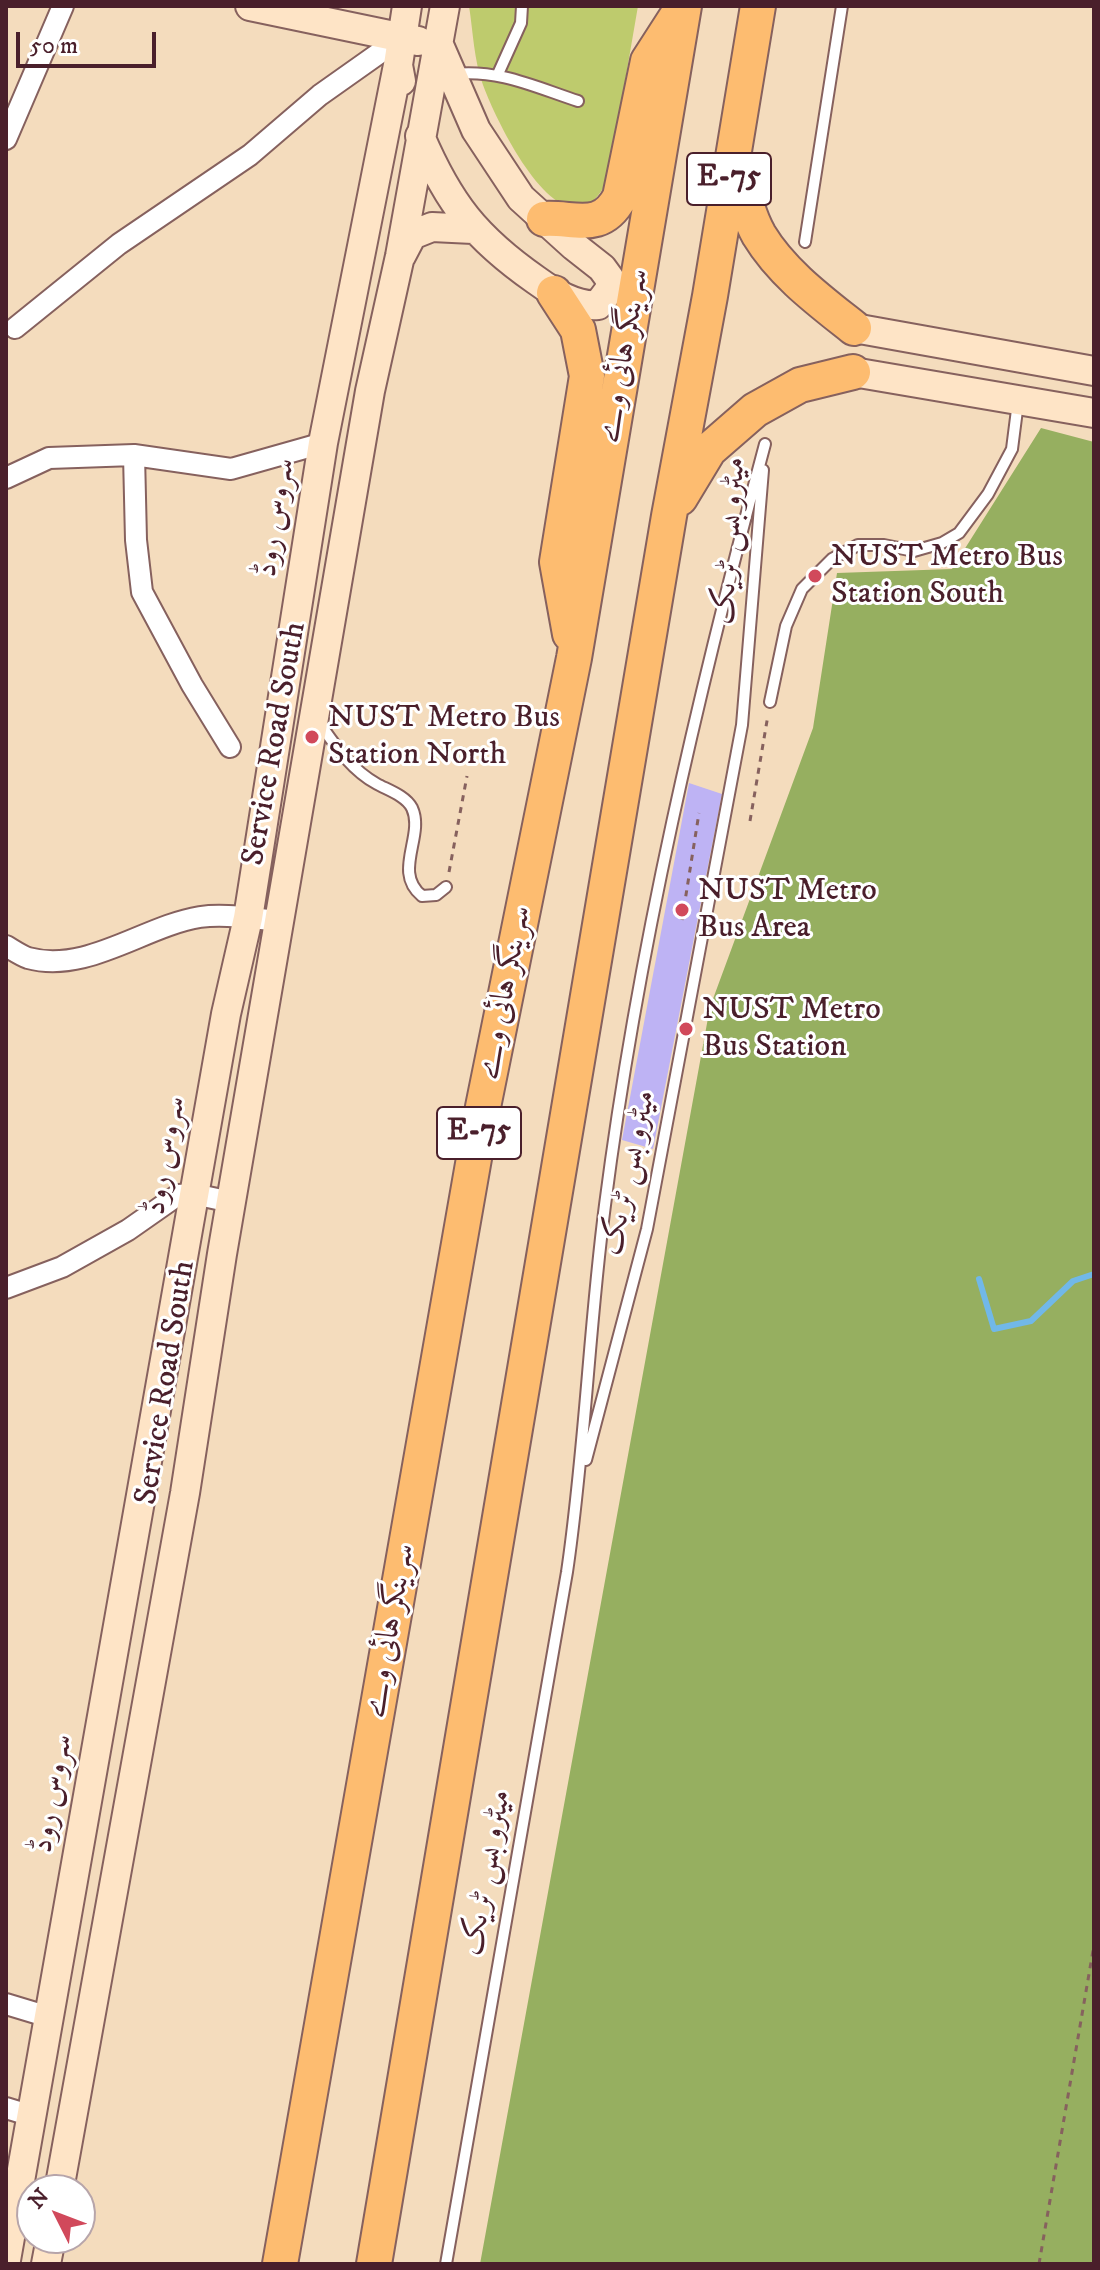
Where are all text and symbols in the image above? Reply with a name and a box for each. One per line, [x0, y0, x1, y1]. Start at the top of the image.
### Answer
scale bar [20, 16, 160, 66]
text: 50 m [30, 31, 78, 61]
road number: E-75 [687, 153, 771, 205]
street label: سرینگر ہائی وے [591, 266, 659, 446]
street label: سروس روڈ [249, 456, 305, 580]
street label: میٹرو بس ٹریک [706, 456, 756, 626]
place label: NUST Metro Bus Station South [831, 539, 1063, 614]
marker: NUST Metro Bus Station South [806, 567, 824, 585]
street label: Service Road South [236, 619, 316, 869]
place label: NUST Metro Bus Station North [328, 700, 560, 775]
marker: NUST Metro Bus Station North [303, 728, 321, 746]
place label: NUST Metro Bus Area [698, 873, 877, 948]
marker: NUST Metro Bus Area [673, 901, 691, 919]
street label: سرینگر ہائی وے [470, 903, 542, 1083]
place label: NUST Metro Bus Station [702, 992, 881, 1067]
marker: NUST Metro Bus Station [677, 1020, 695, 1038]
street label: میٹرو بس ٹریک [594, 1087, 666, 1259]
street label: سروس روڈ [138, 1094, 196, 1218]
road number: E-75 [437, 1107, 521, 1159]
street label: Service Road South [129, 1258, 205, 1508]
street label: سرینگر ہائی وے [357, 1541, 425, 1721]
street label: سروس روڈ [25, 1732, 83, 1856]
street label: میٹرو بس ٹریک [455, 1787, 521, 1959]
north arrow [16, 2174, 96, 2254]
text: N [23, 2183, 55, 2215]

